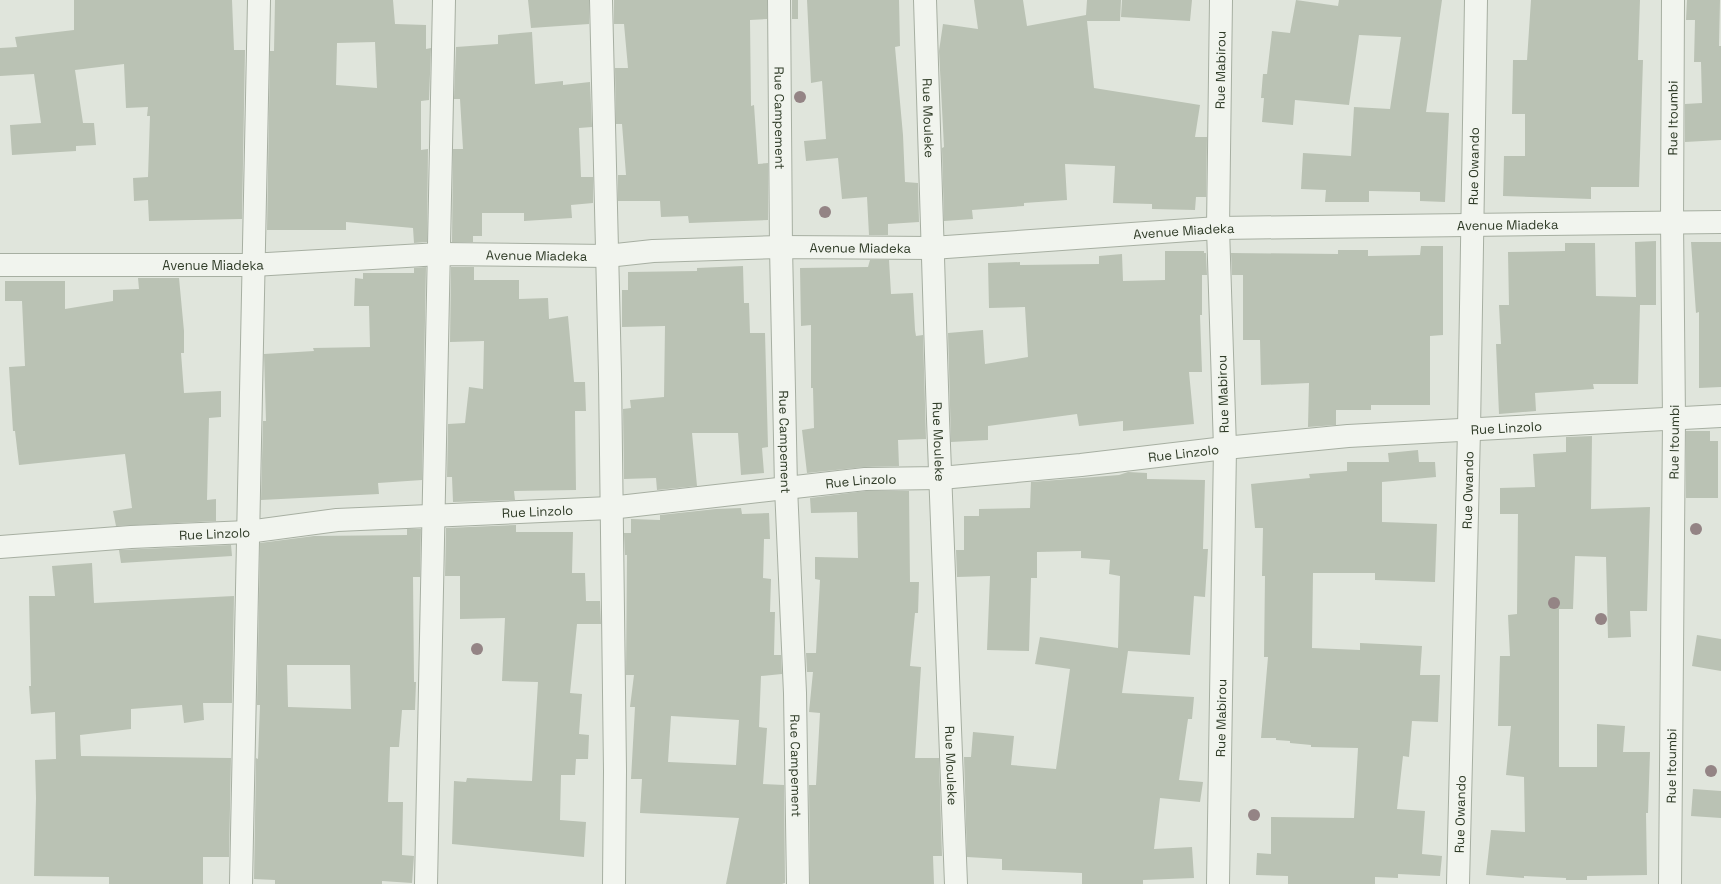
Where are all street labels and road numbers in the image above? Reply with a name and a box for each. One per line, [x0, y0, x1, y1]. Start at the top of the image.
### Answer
street label: Rue Mabirou [1211, 31, 1229, 109]
street label: Rue Campement [771, 66, 789, 170]
street label: Rue Mouleke [919, 78, 938, 158]
street label: Rue Itoumbi [1664, 81, 1681, 156]
street label: Rue Owando [1464, 127, 1482, 205]
street label: Avenue Miadeka [1457, 215, 1559, 234]
street label: Avenue Miadeka [1133, 219, 1235, 242]
street label: Avenue Miadeka [810, 239, 912, 256]
street label: Avenue Miadeka [486, 246, 588, 264]
street label: Avenue Miadeka [162, 256, 265, 274]
street label: Rue Mabirou [1213, 355, 1233, 433]
street label: Rue Campement [775, 390, 795, 494]
street label: Rue Mouleke [929, 402, 949, 482]
street label: Rue Itoumbi [1665, 404, 1683, 480]
street label: Rue Linzolo [1470, 417, 1542, 438]
street label: Rue Linzolo [1147, 440, 1220, 466]
street label: Rue Owando [1458, 451, 1477, 529]
street label: Rue Linzolo [824, 470, 897, 492]
street label: Rue Linzolo [502, 501, 574, 521]
street label: Rue Linzolo [179, 523, 251, 543]
street label: Rue Mabirou [1212, 679, 1230, 757]
street label: Rue Campement [787, 714, 805, 817]
street label: Rue Mouleke [941, 725, 961, 806]
street label: Rue Itoumbi [1662, 728, 1680, 804]
street label: Rue Owando [1450, 775, 1469, 853]

